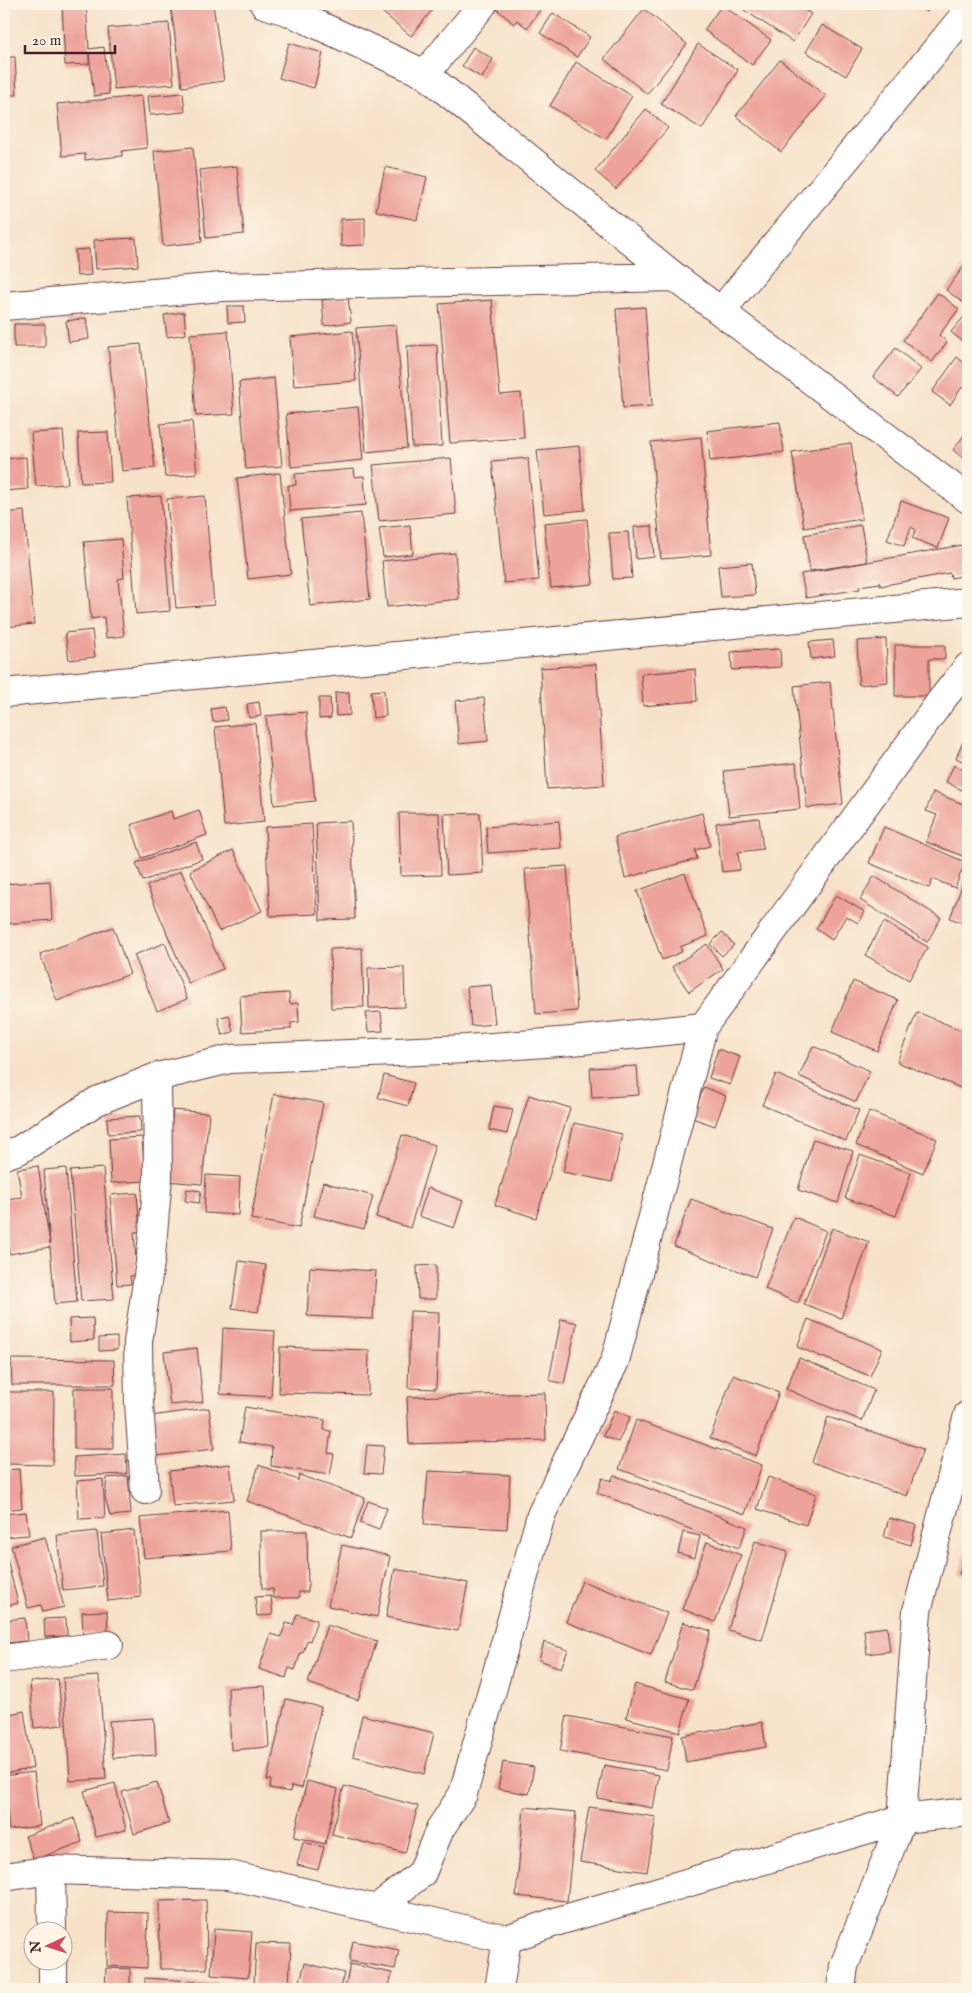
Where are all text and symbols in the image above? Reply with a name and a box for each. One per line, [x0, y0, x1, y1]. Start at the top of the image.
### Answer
scale bar [25, 22, 115, 54]
text: 20 m [32, 31, 62, 50]
north arrow [22, 1920, 72, 1970]
text: N [27, 1940, 45, 1955]

